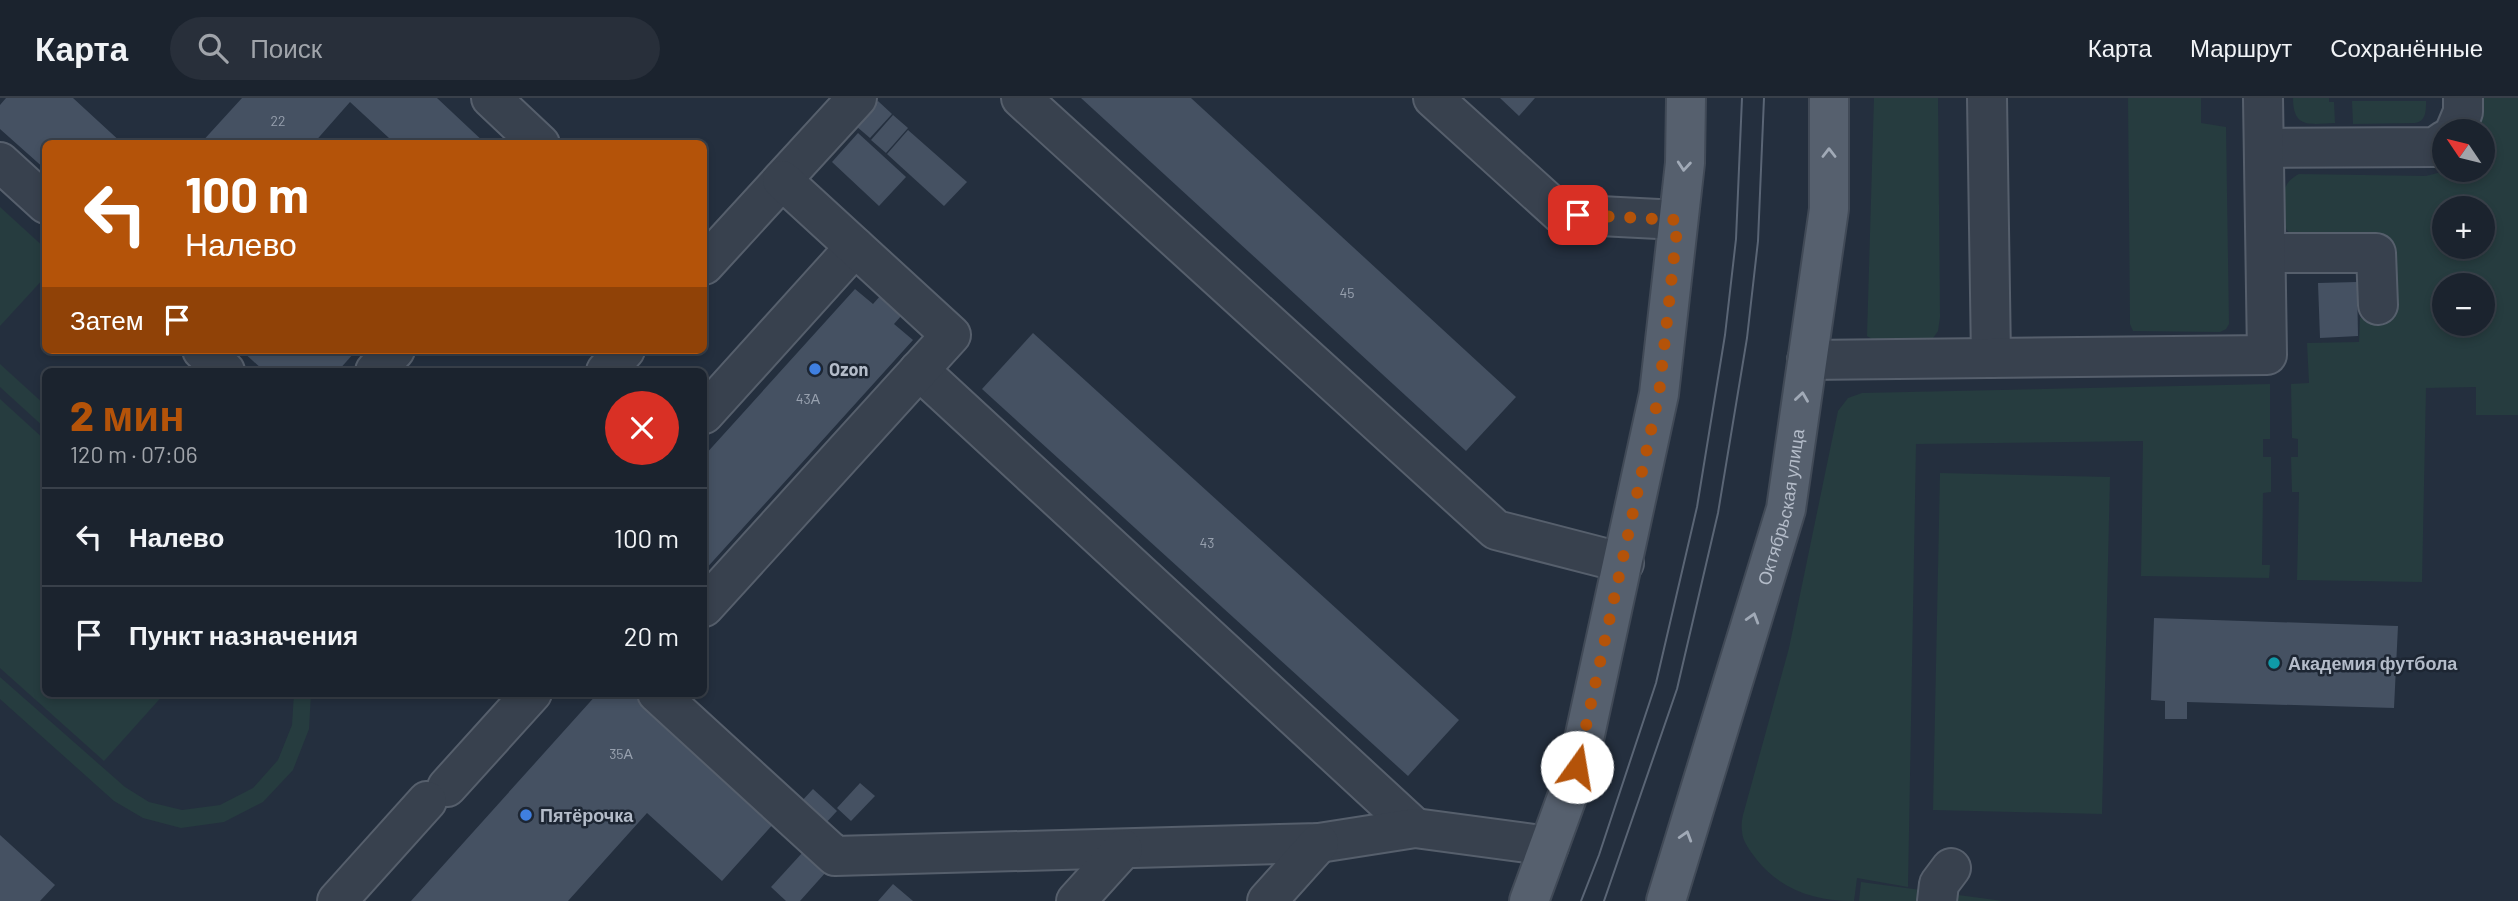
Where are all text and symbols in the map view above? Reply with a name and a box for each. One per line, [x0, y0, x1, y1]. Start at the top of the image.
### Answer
search box [170, 17, 660, 80]
text: Карта [35, 28, 128, 68]
icon: search [194, 29, 232, 67]
text: Поиск [250, 32, 322, 63]
text: Карта [2088, 33, 2152, 62]
text: Маршрут [2190, 33, 2292, 62]
text: Сохранённые [2330, 33, 2483, 62]
house number: 22 [270, 112, 286, 129]
north arrow [2432, 119, 2496, 182]
map controls [2432, 119, 2495, 336]
one-way arrow [1821, 148, 1837, 158]
one-way arrow [1677, 161, 1692, 172]
text: 100 m [185, 164, 309, 223]
icon: left [70, 168, 161, 259]
pin [1548, 185, 1608, 245]
icon: arrive [1559, 196, 1597, 234]
button: + [2432, 196, 2495, 259]
text: Налево [185, 224, 297, 262]
button: − [2432, 273, 2495, 336]
house number: 45 [1340, 284, 1354, 301]
icon: arrive [158, 301, 196, 339]
text: Затем [70, 304, 144, 335]
place label: Ozon [829, 358, 868, 380]
marker: Ozon [807, 361, 823, 377]
text: 2 мин [70, 389, 185, 439]
house number: 43А [796, 390, 821, 407]
button: close [605, 391, 679, 465]
one-way arrow [1794, 391, 1809, 403]
street label: Октябрьская улица [1752, 426, 1809, 588]
text: 120 m · 07:06 [70, 440, 198, 468]
icon: left [70, 518, 108, 556]
text: Налево [129, 521, 224, 552]
text: 100 m [614, 522, 679, 553]
house number: 43 [1200, 534, 1214, 551]
one-way arrow [1744, 613, 1759, 625]
icon: arrive [70, 616, 108, 654]
text: Пункт назначения [129, 619, 358, 650]
text: 20 m [624, 620, 679, 651]
place label: Академия футбола [2288, 652, 2458, 674]
marker: Академия футбола [2266, 655, 2282, 671]
position arrow [1540, 730, 1614, 804]
house number: 35А [609, 745, 634, 762]
place label: Пятёрочка [540, 804, 634, 826]
marker: Пятёрочка [518, 807, 534, 823]
one-way arrow [1678, 830, 1692, 842]

